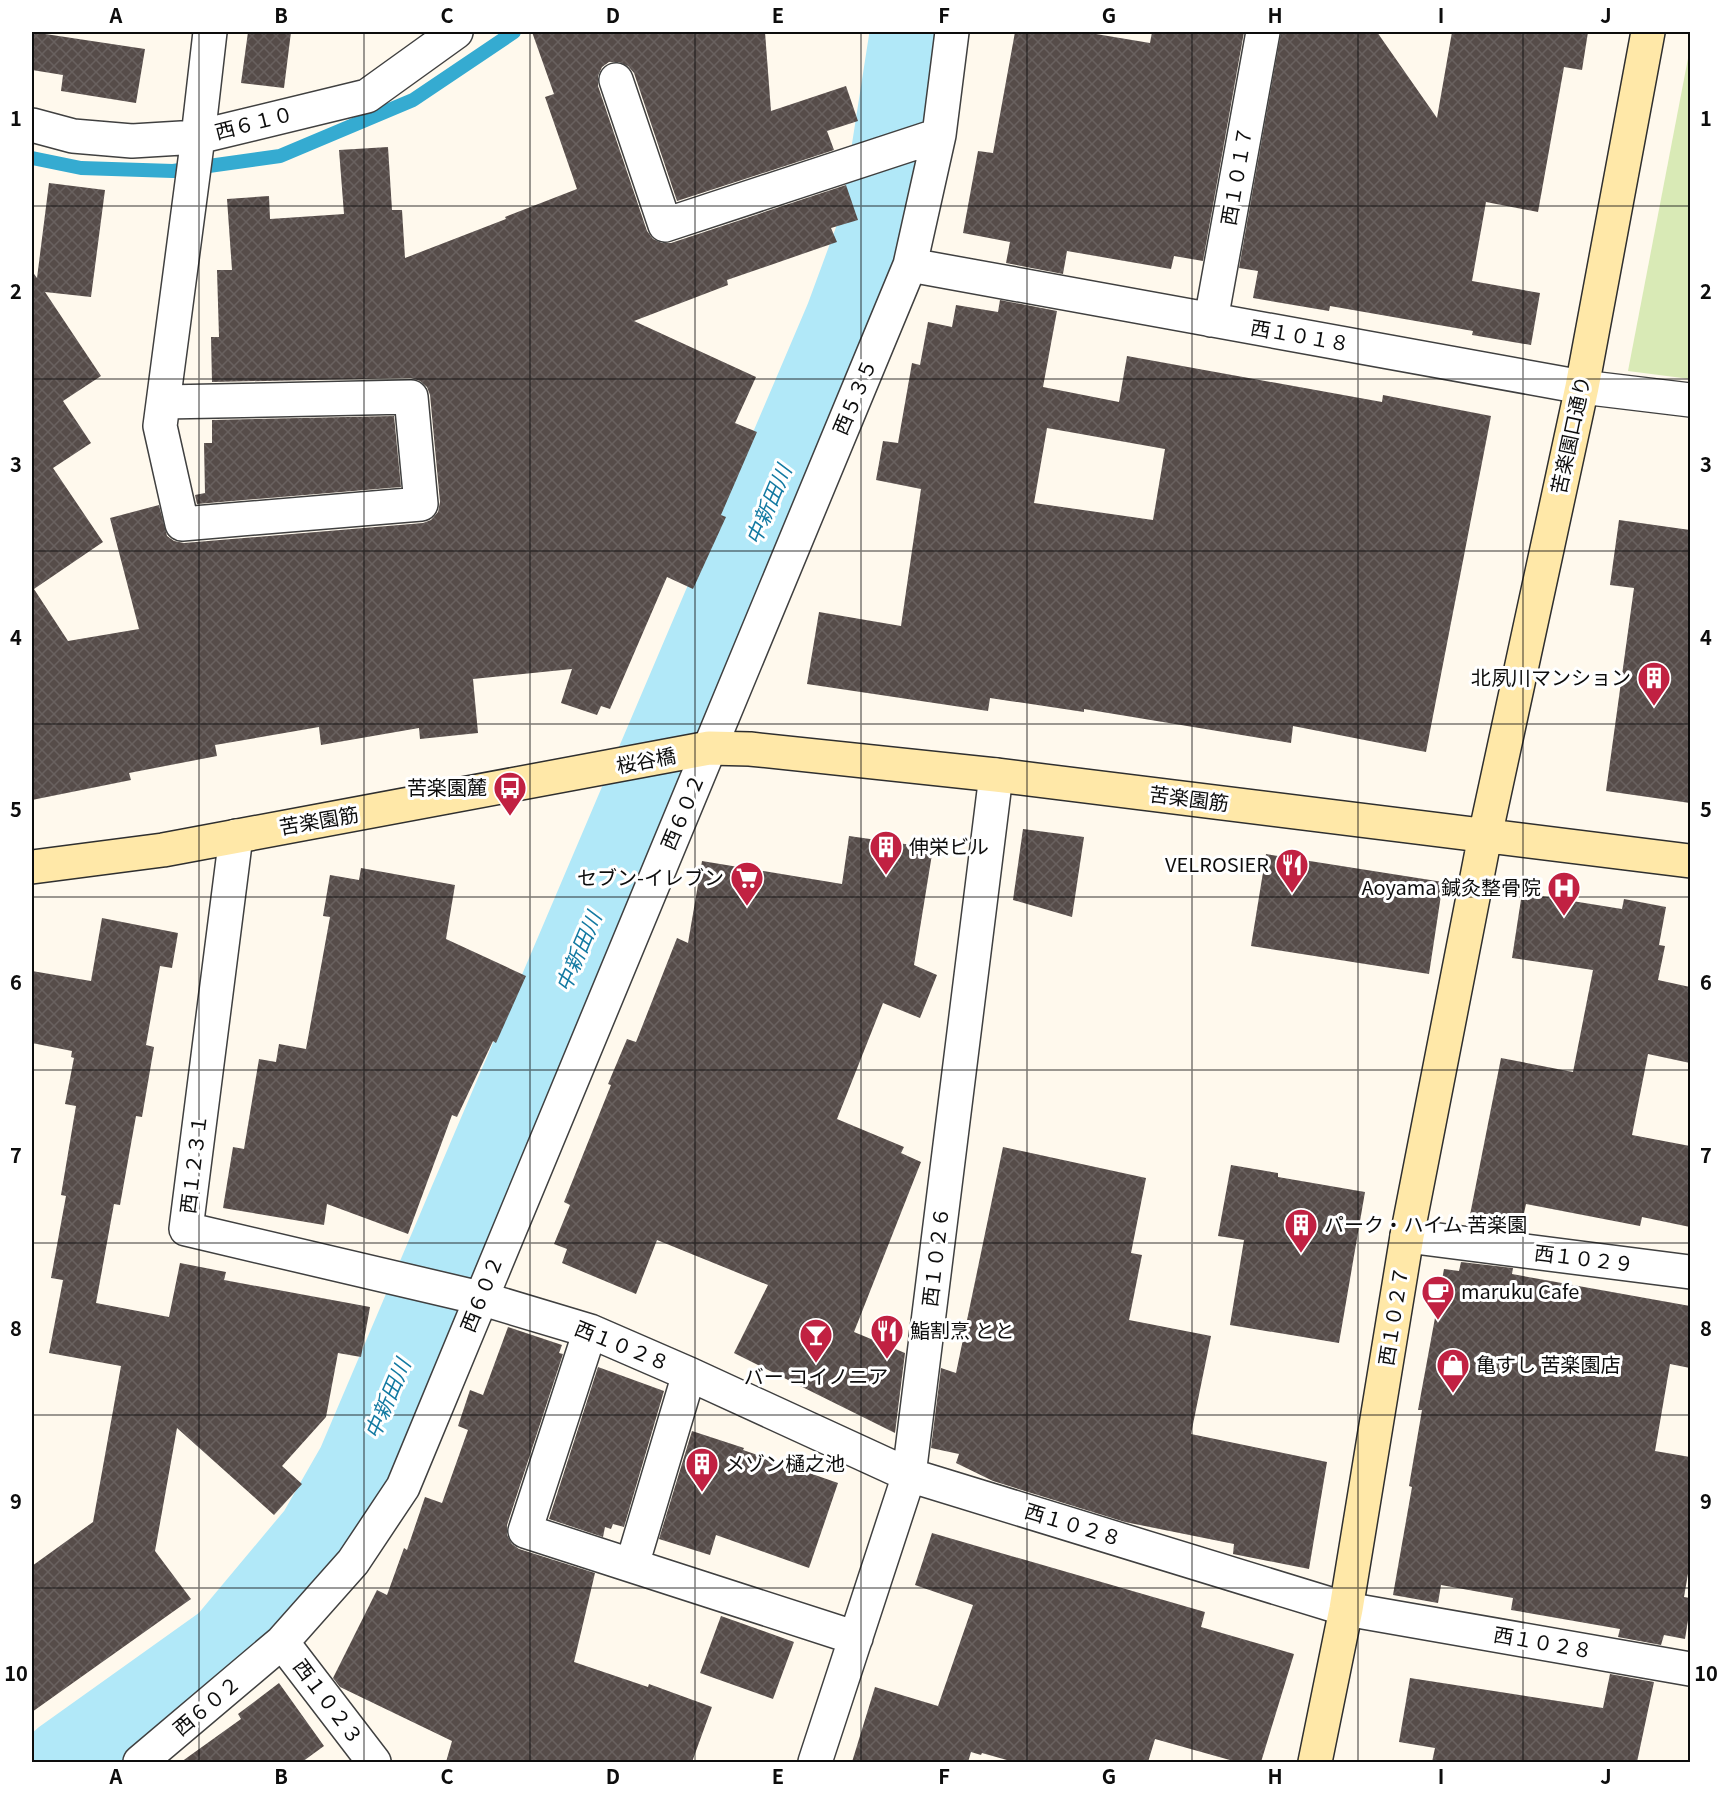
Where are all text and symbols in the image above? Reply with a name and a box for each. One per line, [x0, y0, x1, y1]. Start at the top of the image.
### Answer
text: A [109, 0, 123, 29]
text: B [274, 0, 288, 29]
text: C [440, 0, 454, 29]
text: D [606, 0, 620, 29]
text: E [772, 0, 784, 29]
text: F [938, 0, 950, 29]
text: G [1102, 0, 1116, 29]
text: H [1267, 0, 1283, 29]
text: I [1438, 0, 1444, 29]
text: J [1600, 0, 1612, 29]
street label: 西６１０ [211, 98, 296, 145]
text: 1 [10, 103, 22, 132]
text: 1 [1700, 103, 1712, 132]
street label: 西１０１７ [1213, 124, 1258, 227]
text: 2 [10, 276, 22, 305]
text: 2 [1700, 276, 1712, 305]
street label: 西１０１８ [1249, 312, 1352, 357]
street label: 西５３５ [825, 354, 883, 439]
street label: 苦楽園口通り [1543, 373, 1596, 496]
text: 3 [10, 449, 22, 478]
text: 3 [1700, 449, 1712, 478]
water label: 中新田川 [737, 458, 798, 549]
text: 4 [10, 622, 22, 651]
text: 4 [1700, 622, 1712, 651]
building icon: 北夙川マンション [1636, 660, 1672, 707]
place label: 北夙川マンション [1471, 662, 1631, 691]
street label: 桜谷橋 [613, 740, 678, 779]
street label: 西６０２ [653, 769, 711, 854]
bus stop icon: 苦楽園麓 [492, 770, 528, 817]
place label: 苦楽園麓 [407, 772, 487, 801]
street label: 苦楽園筋 [1148, 778, 1231, 817]
text: 5 [10, 794, 22, 823]
text: 5 [1700, 794, 1712, 823]
street label: 苦楽園筋 [277, 798, 361, 841]
building icon: 伸栄ビル [868, 829, 904, 876]
place label: 伸栄ビル [909, 831, 989, 860]
restaurant icon: VELROSIER [1274, 847, 1310, 894]
place label: VELROSIER [1165, 849, 1269, 878]
supermarket icon: セブン-イレブン [729, 860, 765, 907]
place label: セブン-イレブン [577, 862, 724, 891]
hospital icon: Aoyama 鍼灸整骨院 [1546, 870, 1582, 917]
place label: Aoyama 鍼灸整骨院 [1361, 872, 1541, 901]
water label: 中新田川 [547, 905, 608, 996]
text: 6 [10, 967, 22, 996]
text: 6 [1700, 967, 1712, 996]
street label: 西１２３１ [172, 1112, 213, 1215]
text: 7 [10, 1140, 22, 1169]
text: 7 [1700, 1140, 1712, 1169]
street label: 西１０２６ [914, 1205, 955, 1308]
building icon: パーク・ハイム 苦楽園 [1283, 1207, 1319, 1254]
place label: パーク・ハイム 苦楽園 [1324, 1209, 1527, 1238]
street label: 西１０２９ [1533, 1237, 1636, 1278]
street label: 西６０２ [452, 1251, 509, 1336]
street label: 西１０２７ [1370, 1264, 1415, 1367]
cafe icon: maruku Cafe [1420, 1274, 1456, 1321]
place label: maruku Cafe [1461, 1276, 1579, 1305]
street label: 西１０２８ [571, 1312, 674, 1377]
text: 8 [10, 1313, 22, 1342]
restaurant icon: 鮨割烹 とと [869, 1313, 905, 1360]
text: 8 [1700, 1313, 1712, 1342]
place label: 鮨割烹 とと [910, 1315, 1014, 1344]
bar icon: バー コイノニア [798, 1317, 834, 1364]
shop icon: 亀すし 苦楽園店 [1435, 1347, 1471, 1394]
place label: 亀すし 苦楽園店 [1476, 1349, 1620, 1378]
water label: 中新田川 [356, 1352, 417, 1443]
place label: バー コイノニア [744, 1361, 888, 1390]
building icon: メゾン樋之池 [684, 1446, 720, 1493]
place label: メゾン樋之池 [725, 1448, 845, 1477]
text: 9 [10, 1486, 22, 1515]
text: 9 [1700, 1486, 1712, 1515]
street label: 西１０２８ [1021, 1495, 1125, 1552]
street label: 西１０２８ [1492, 1619, 1595, 1664]
street label: 西１０２３ [288, 1652, 371, 1750]
text: 10 [4, 1658, 28, 1687]
text: 10 [1694, 1658, 1718, 1687]
street label: 西６０２ [166, 1668, 246, 1742]
text: A [109, 1761, 123, 1790]
text: B [274, 1761, 288, 1790]
text: C [440, 1761, 454, 1790]
text: D [606, 1761, 620, 1790]
text: E [772, 1761, 784, 1790]
text: F [938, 1761, 950, 1790]
text: G [1102, 1761, 1116, 1790]
text: H [1267, 1761, 1283, 1790]
text: I [1438, 1761, 1444, 1790]
text: J [1600, 1761, 1612, 1790]

